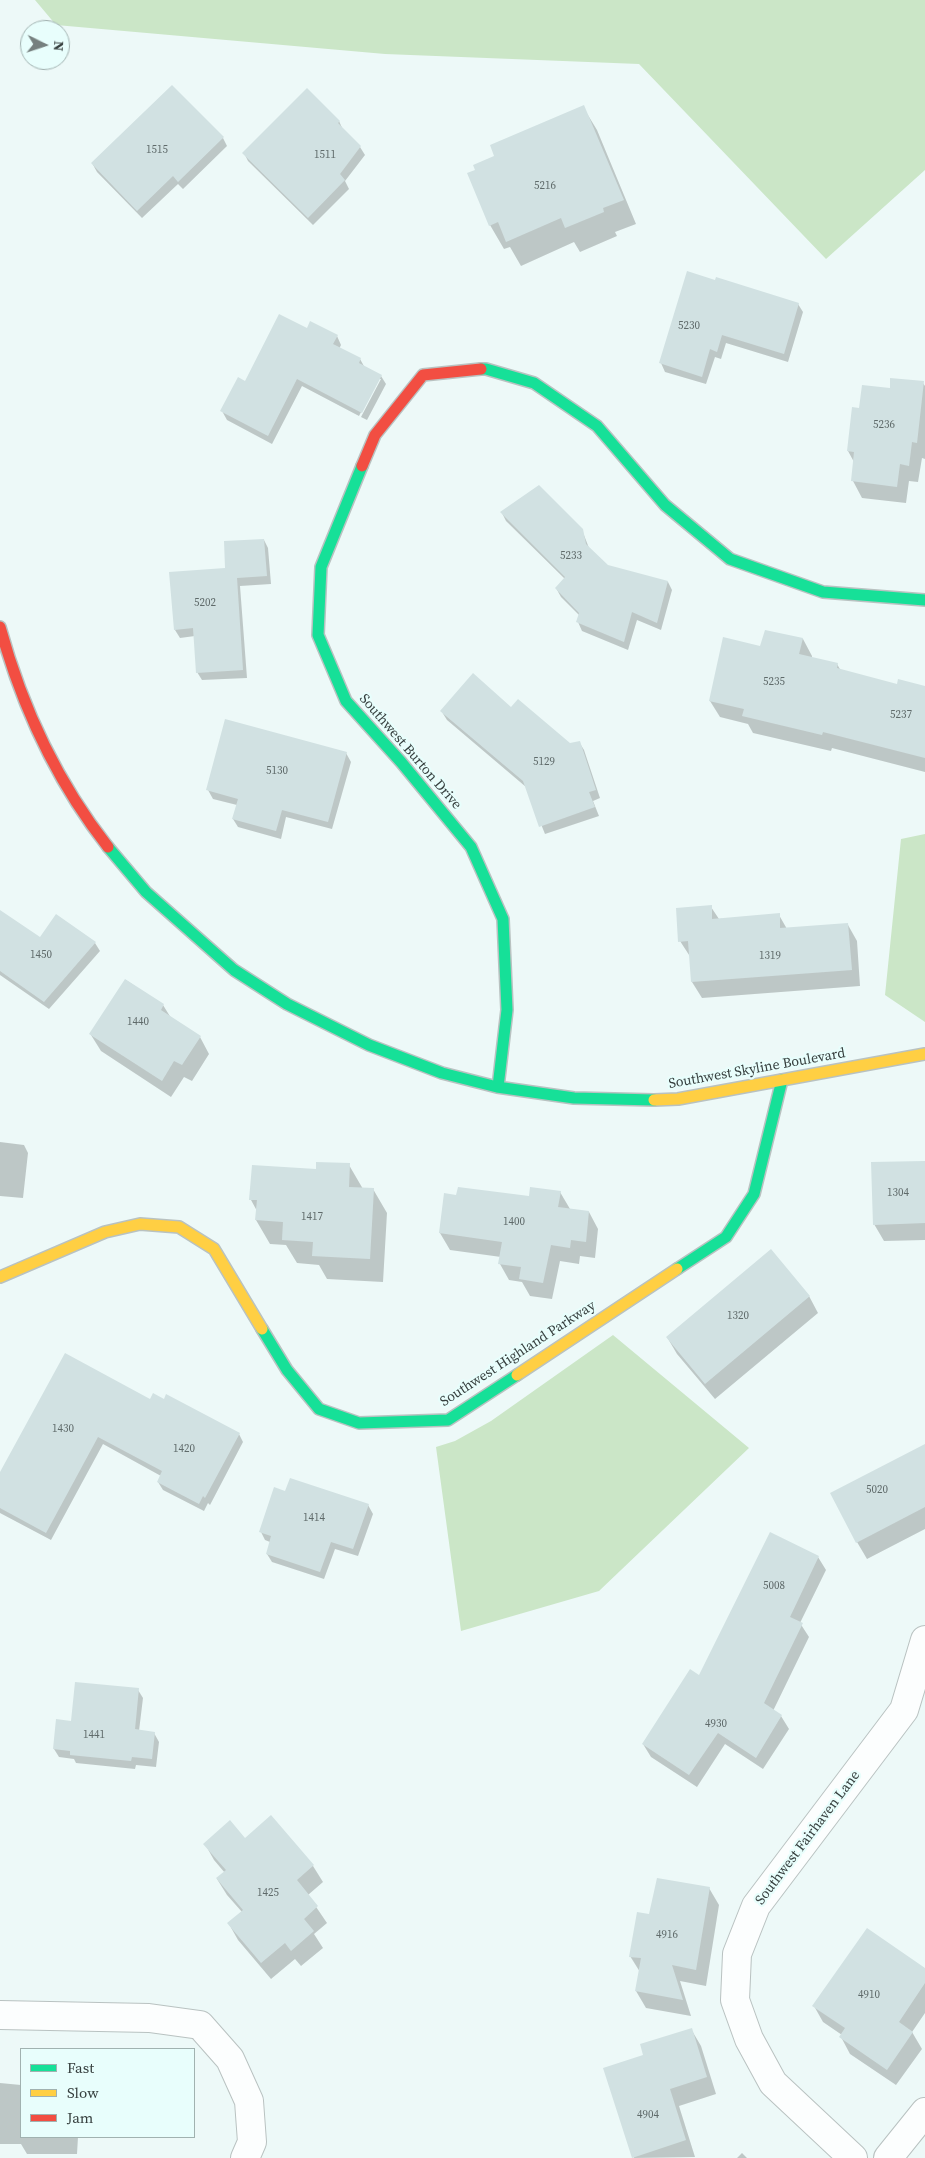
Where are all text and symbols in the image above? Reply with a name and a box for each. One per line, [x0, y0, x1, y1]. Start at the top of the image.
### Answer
north arrow [20, 20, 70, 70]
text: N [49, 40, 69, 52]
house number: 1515 [146, 143, 168, 157]
house number: 1511 [314, 148, 336, 162]
house number: 5216 [534, 179, 556, 193]
house number: 5230 [678, 319, 700, 333]
house number: 5236 [873, 418, 895, 432]
house number: 5233 [560, 549, 582, 563]
house number: 5202 [194, 596, 216, 610]
house number: 5235 [763, 675, 785, 689]
street label: Southwest Burton Drive [355, 691, 465, 813]
house number: 5237 [890, 708, 912, 722]
house number: 5129 [533, 755, 555, 769]
house number: 5130 [266, 764, 288, 778]
house number: 1450 [30, 948, 52, 962]
house number: 1319 [759, 949, 781, 963]
house number: 1440 [127, 1015, 149, 1029]
street label: Southwest Skyline Boulevard [667, 1045, 847, 1093]
house number: 1304 [887, 1186, 909, 1200]
house number: 1417 [301, 1210, 323, 1224]
house number: 1400 [503, 1215, 525, 1229]
street label: Southwest Highland Parkway [437, 1297, 599, 1411]
house number: 1320 [727, 1309, 749, 1323]
house number: 1430 [52, 1422, 74, 1436]
house number: 1420 [173, 1442, 195, 1456]
house number: 5020 [866, 1483, 888, 1497]
house number: 1414 [303, 1511, 325, 1525]
house number: 5008 [763, 1579, 785, 1593]
house number: 4930 [705, 1717, 727, 1731]
house number: 1441 [83, 1728, 105, 1742]
street label: Southwest Fairhaven Lane [752, 1768, 864, 1908]
house number: 1425 [257, 1886, 279, 1900]
house number: 4916 [656, 1928, 678, 1942]
house number: 4910 [858, 1988, 880, 2002]
legend [20, 2048, 195, 2138]
text: Fast [67, 2057, 94, 2078]
text: Slow [67, 2082, 99, 2103]
text: Jam [67, 2107, 93, 2128]
house number: 4904 [637, 2108, 659, 2122]

